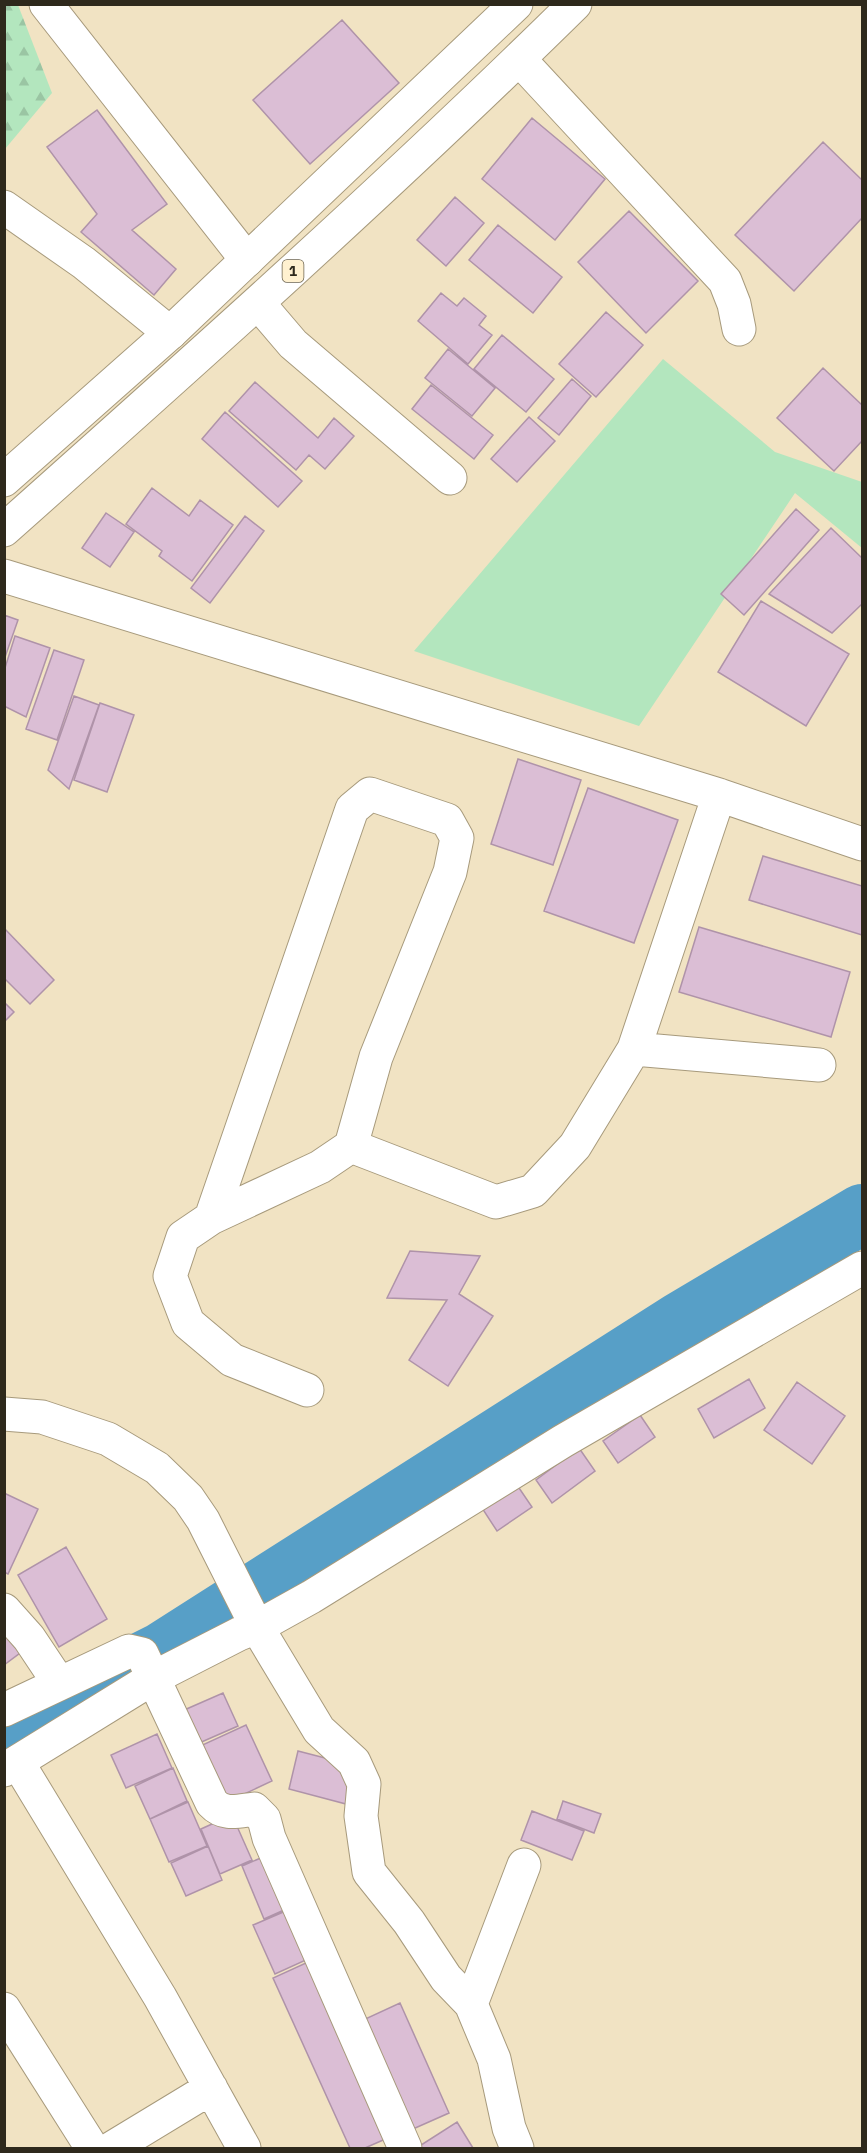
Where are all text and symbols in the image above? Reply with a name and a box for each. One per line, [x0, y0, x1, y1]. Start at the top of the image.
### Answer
road number: 1 [282, 260, 304, 282]

